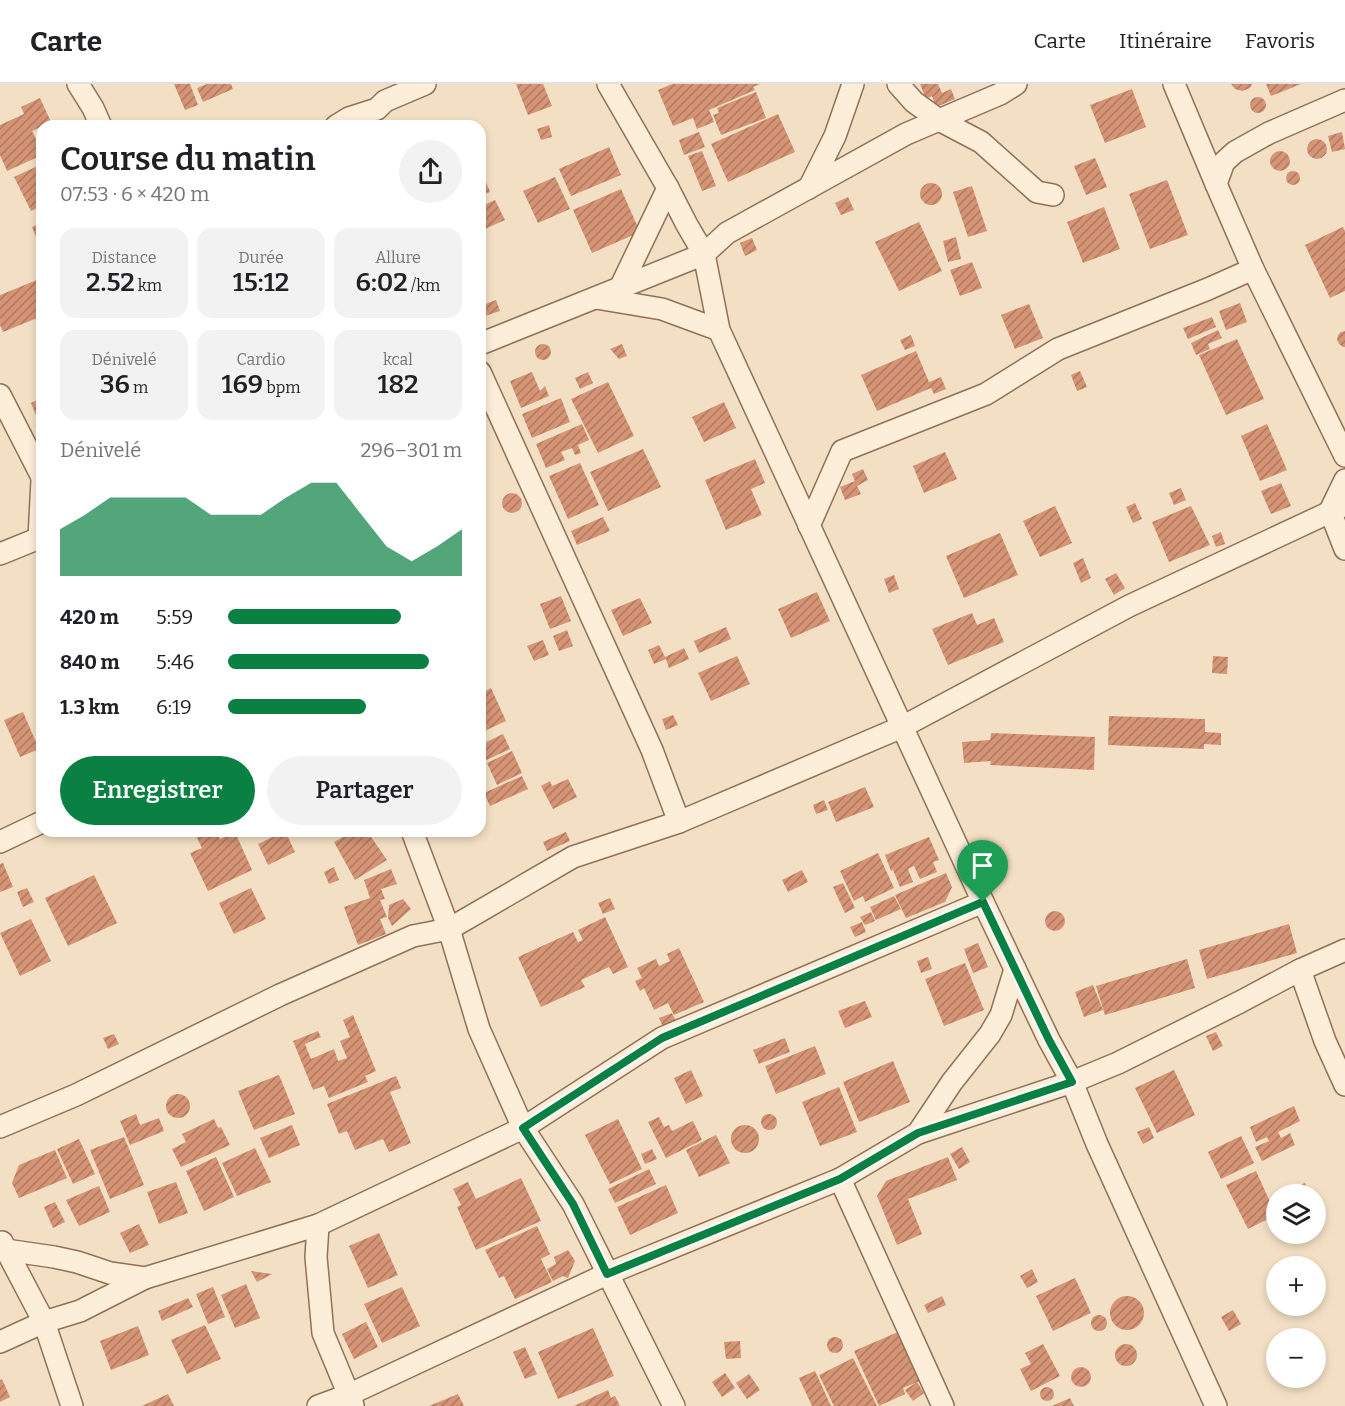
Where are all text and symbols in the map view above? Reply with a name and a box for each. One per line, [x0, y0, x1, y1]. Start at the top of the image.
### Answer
text: Carte [30, 25, 102, 58]
text: Carte [1033, 28, 1086, 54]
text: Itinéraire [1119, 28, 1212, 54]
text: Favoris [1245, 28, 1315, 54]
text: Course du matin [60, 139, 316, 179]
button: share [399, 140, 462, 203]
text: 07:53 · 6 × 420 m [60, 182, 209, 206]
text: Distance [92, 248, 156, 267]
text: Durée [238, 248, 284, 267]
text: Allure [375, 248, 421, 267]
text: 2.52 [86, 267, 135, 298]
text: 15:12 [233, 267, 289, 298]
text: 6:02 [356, 267, 408, 298]
text: km [135, 276, 162, 295]
text: /km [408, 276, 440, 295]
text: Dénivelé [91, 350, 157, 369]
text: Cardio [237, 350, 285, 369]
text: kcal [383, 350, 413, 369]
text: 36 [100, 369, 130, 400]
text: 169 [222, 369, 263, 400]
text: 182 [377, 369, 419, 400]
text: m [130, 378, 148, 397]
text: bpm [263, 378, 300, 397]
text: Dénivelé [60, 438, 141, 462]
text: 296–301 m [360, 438, 462, 462]
text: 420 m [60, 605, 119, 629]
text: 5:59 [156, 605, 193, 629]
text: 840 m [60, 650, 120, 674]
text: 5:46 [156, 650, 194, 674]
text: 1.3 km [60, 695, 119, 719]
text: 6:19 [156, 695, 192, 719]
button: Enregistrer [60, 756, 255, 825]
button: Partager [267, 756, 462, 825]
pin [957, 840, 1008, 902]
icon: arrive [966, 849, 999, 882]
map controls [1266, 1184, 1326, 1388]
button: layers [1266, 1184, 1326, 1244]
button: + [1266, 1256, 1326, 1316]
button: − [1266, 1328, 1326, 1388]

